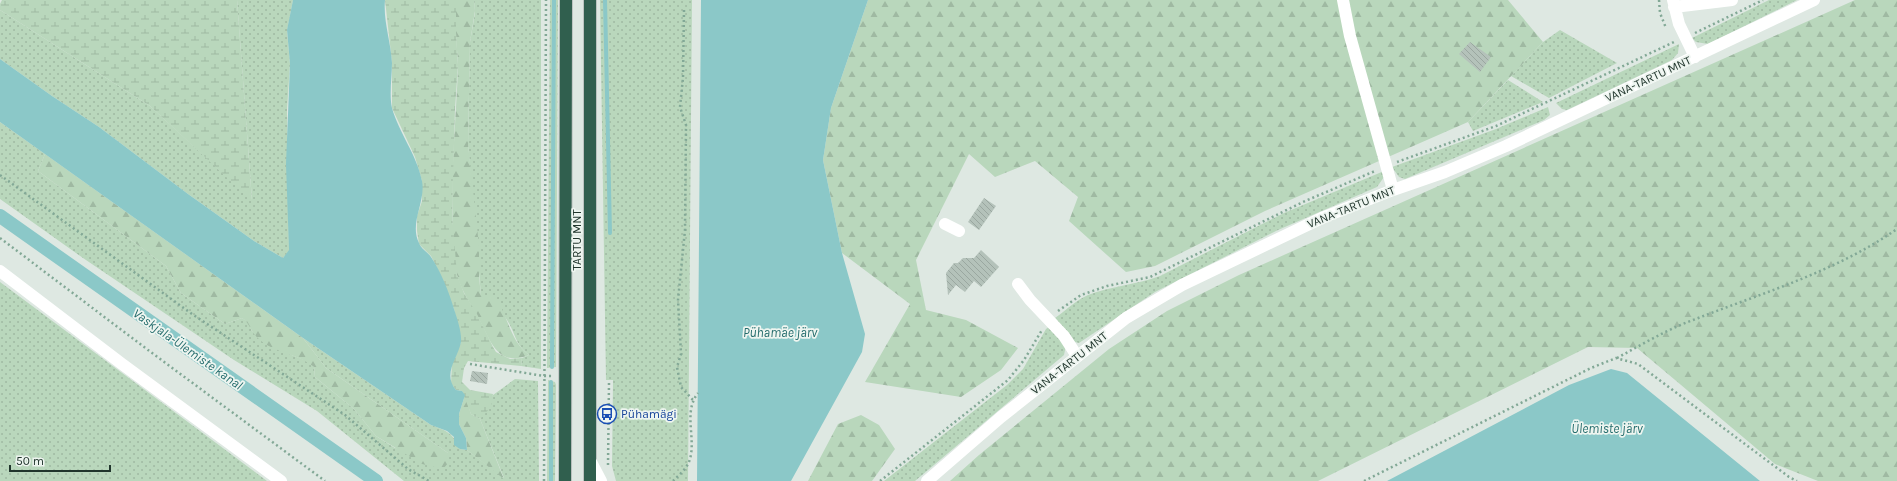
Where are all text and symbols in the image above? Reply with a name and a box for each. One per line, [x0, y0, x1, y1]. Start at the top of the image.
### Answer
street label: VANA-TARTU MNT [1603, 53, 1693, 105]
street label: VANA-TARTU MNT [1305, 183, 1397, 231]
street label: TARTU MNT [570, 210, 584, 270]
water label: Vaskjala-Ülemiste kanal [130, 305, 246, 393]
water label: Pühamäe järv [743, 325, 818, 340]
street label: VANA-TARTU MNT [1028, 329, 1110, 397]
bus stop icon: Pühamägi [596, 403, 618, 425]
place label: Pühamägi [621, 407, 677, 421]
water label: Ülemiste järv [1571, 420, 1644, 436]
scale bar [10, 447, 110, 473]
text: 50 m [16, 454, 44, 468]

